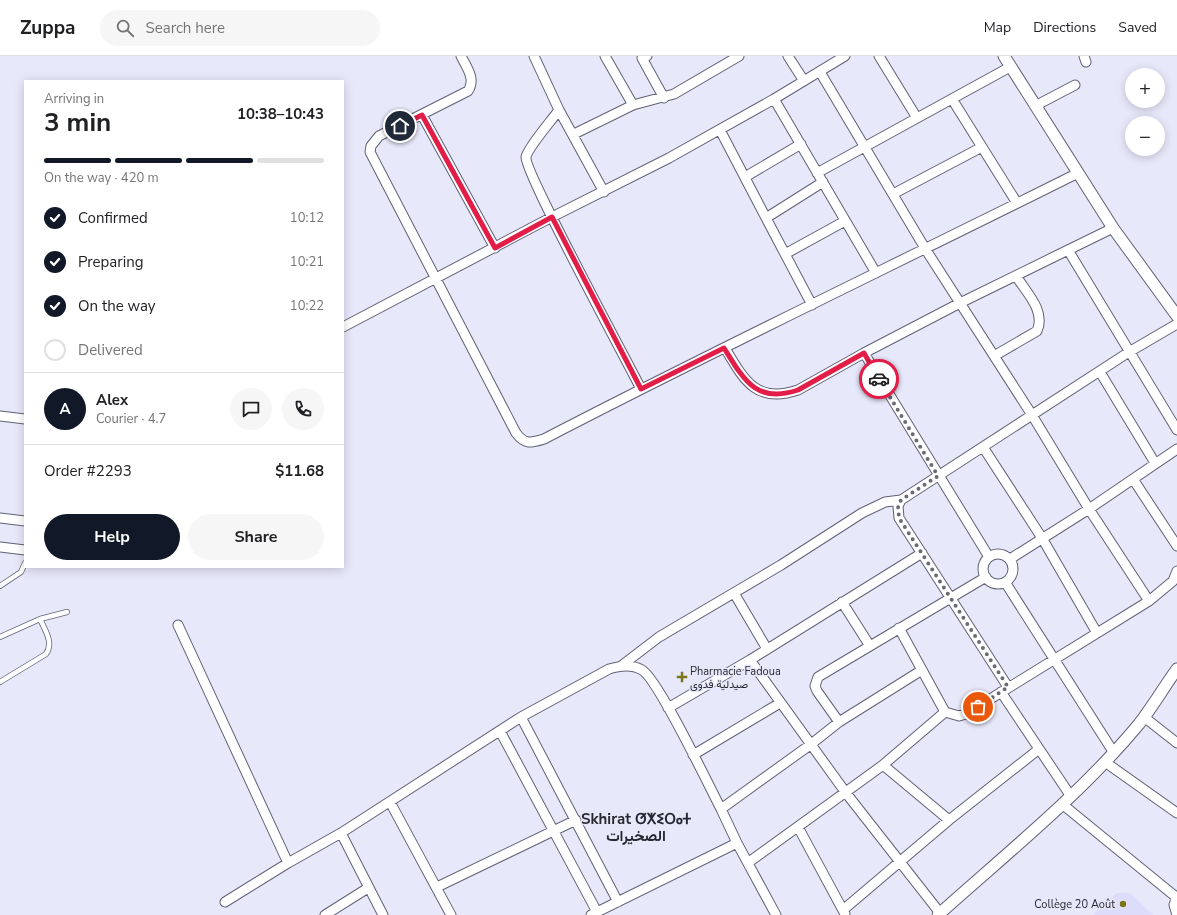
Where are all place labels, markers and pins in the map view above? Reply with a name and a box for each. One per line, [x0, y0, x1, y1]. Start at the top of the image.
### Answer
pin [383, 109, 417, 143]
place label: Pharmacie Fadoua صيدلية فدوى [690, 664, 781, 692]
marker: Pharmacie Fadoua صيدلية فدوى [677, 672, 687, 682]
pin [961, 690, 995, 724]
place label: Collège 20 Août [1034, 897, 1115, 912]
marker: Collège 20 Août [1118, 899, 1128, 909]

